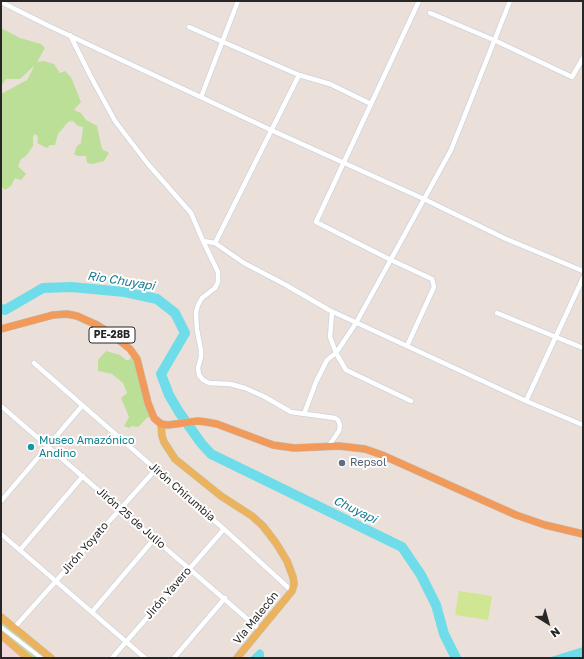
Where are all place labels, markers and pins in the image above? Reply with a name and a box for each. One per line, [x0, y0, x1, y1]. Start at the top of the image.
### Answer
place label: Museo Amazónico Andino [39, 434, 135, 460]
marker: Museo Amazónico Andino [26, 442, 36, 452]
place label: Repsol [350, 456, 386, 470]
marker: Repsol [337, 458, 347, 468]

